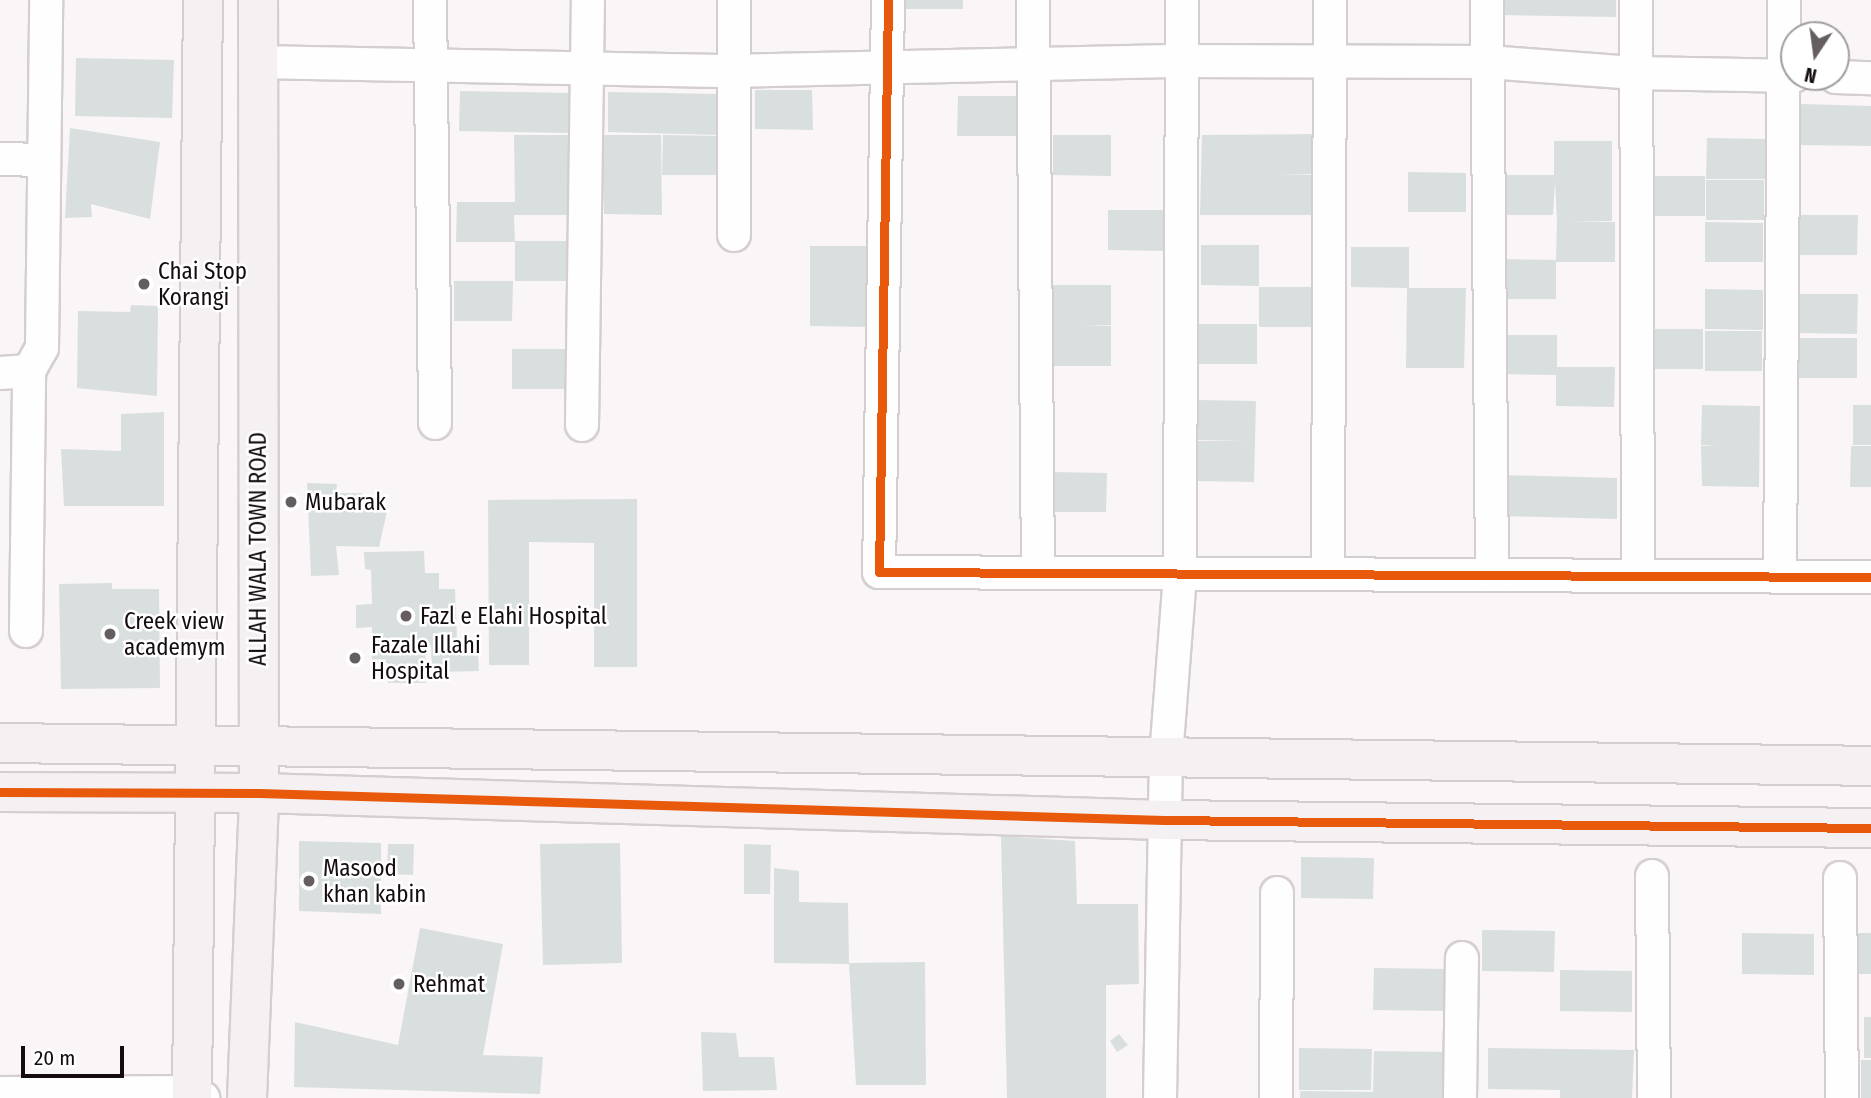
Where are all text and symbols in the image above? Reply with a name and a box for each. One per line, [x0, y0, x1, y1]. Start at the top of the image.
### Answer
north arrow [1780, 21, 1850, 91]
text: N [1802, 63, 1819, 87]
place label: Chai Stop Korangi [158, 257, 247, 311]
marker: Chai Stop Korangi [136, 276, 152, 292]
street label: ALLAH WALA TOWN ROAD [244, 432, 272, 666]
place label: Mubarak [305, 488, 386, 516]
marker: Mubarak [283, 494, 299, 510]
place label: Fazl e Elahi Hospital [420, 602, 607, 630]
place label: Creek view academym [124, 607, 225, 661]
marker: Fazl e Elahi Hospital [398, 608, 414, 624]
marker: Creek view academym [102, 626, 118, 642]
place label: Fazale Illahi Hospital [371, 631, 481, 685]
marker: Fazale Illahi Hospital [345, 648, 365, 668]
place label: Masood khan kabin [323, 854, 426, 908]
marker: Masood khan kabin [301, 873, 317, 889]
place label: Rehmat [413, 970, 485, 998]
marker: Rehmat [391, 976, 407, 992]
scale bar [24, 1032, 128, 1076]
text: 20 m [34, 1045, 75, 1071]

